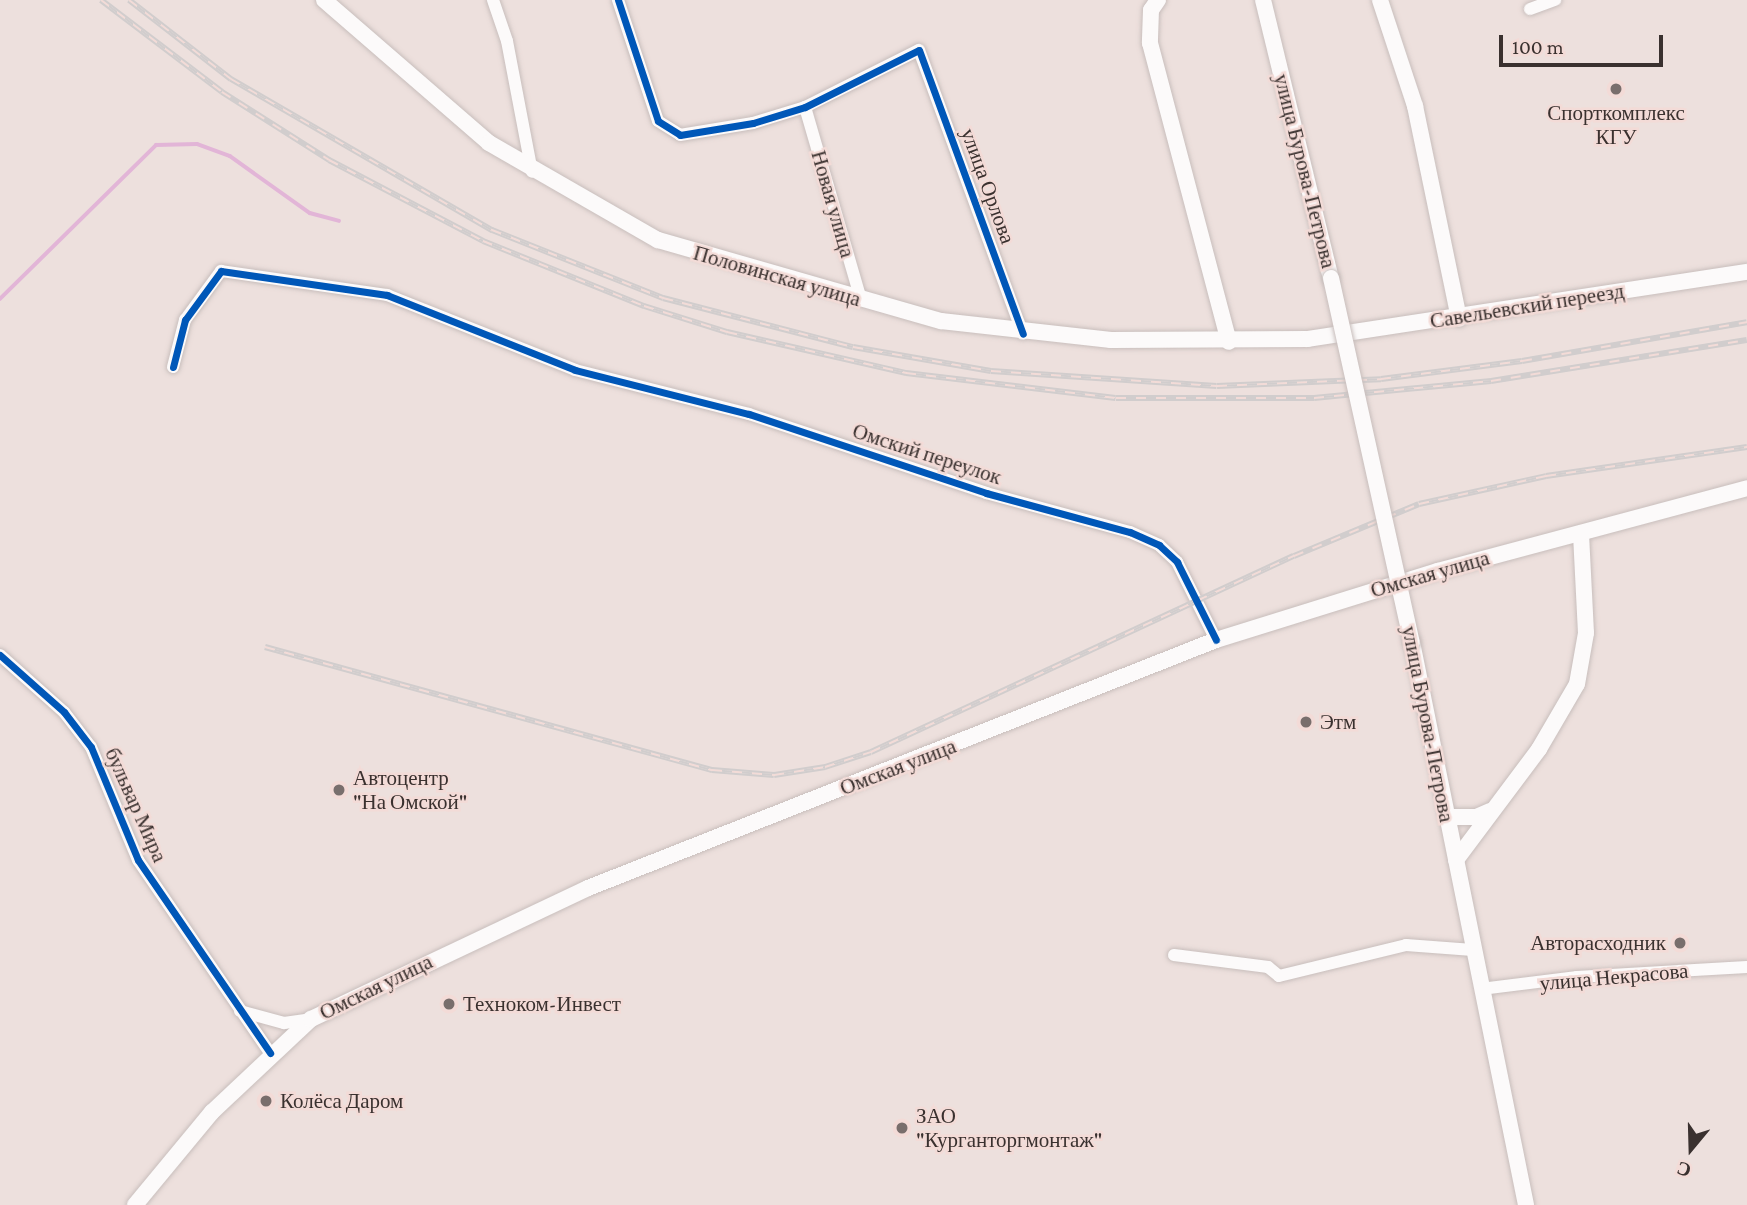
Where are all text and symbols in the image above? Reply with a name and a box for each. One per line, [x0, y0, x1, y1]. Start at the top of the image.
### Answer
scale bar [1502, 21, 1666, 65]
text: 100 m [1512, 35, 1564, 59]
street label: улица Бурова-Петрова [1269, 71, 1341, 271]
marker: Спорткомплекс КГУ [1608, 81, 1624, 97]
place label: Спорткомплекс КГУ [1547, 100, 1685, 150]
street label: улица Орлова [955, 125, 1021, 247]
street label: Новая улица [806, 148, 860, 260]
street label: Половинская улица [691, 240, 863, 312]
street label: Савельевский переезд [1428, 278, 1626, 334]
street label: Омский переулок [849, 418, 1005, 490]
street label: Омская улица [1368, 545, 1492, 603]
street label: улица Бурова-Петрова [1397, 624, 1459, 824]
place label: Этм [1320, 709, 1356, 735]
marker: Этм [1298, 714, 1314, 730]
street label: Омская улица [836, 733, 960, 801]
street label: бульвар Мира [100, 744, 172, 866]
place label: Автоцентр "На Омской" [353, 765, 467, 815]
marker: Автоцентр "На Омской" [331, 782, 347, 798]
place label: Авторасходник [1530, 930, 1666, 956]
marker: Авторасходник [1672, 935, 1688, 951]
street label: Омская улица [315, 949, 437, 1025]
street label: улица Некрасова [1539, 958, 1689, 996]
place label: Техноком-Инвест [463, 991, 621, 1017]
marker: Техноком-Инвест [441, 996, 457, 1012]
place label: Колёса Даром [280, 1088, 403, 1114]
marker: Колёса Даром [258, 1093, 274, 1109]
place label: ЗАО "Курганторгмонтаж" [916, 1103, 1102, 1153]
north arrow [1656, 1114, 1726, 1184]
marker: ЗАО "Курганторгмонтаж" [894, 1120, 910, 1136]
text: С [1674, 1157, 1694, 1181]

